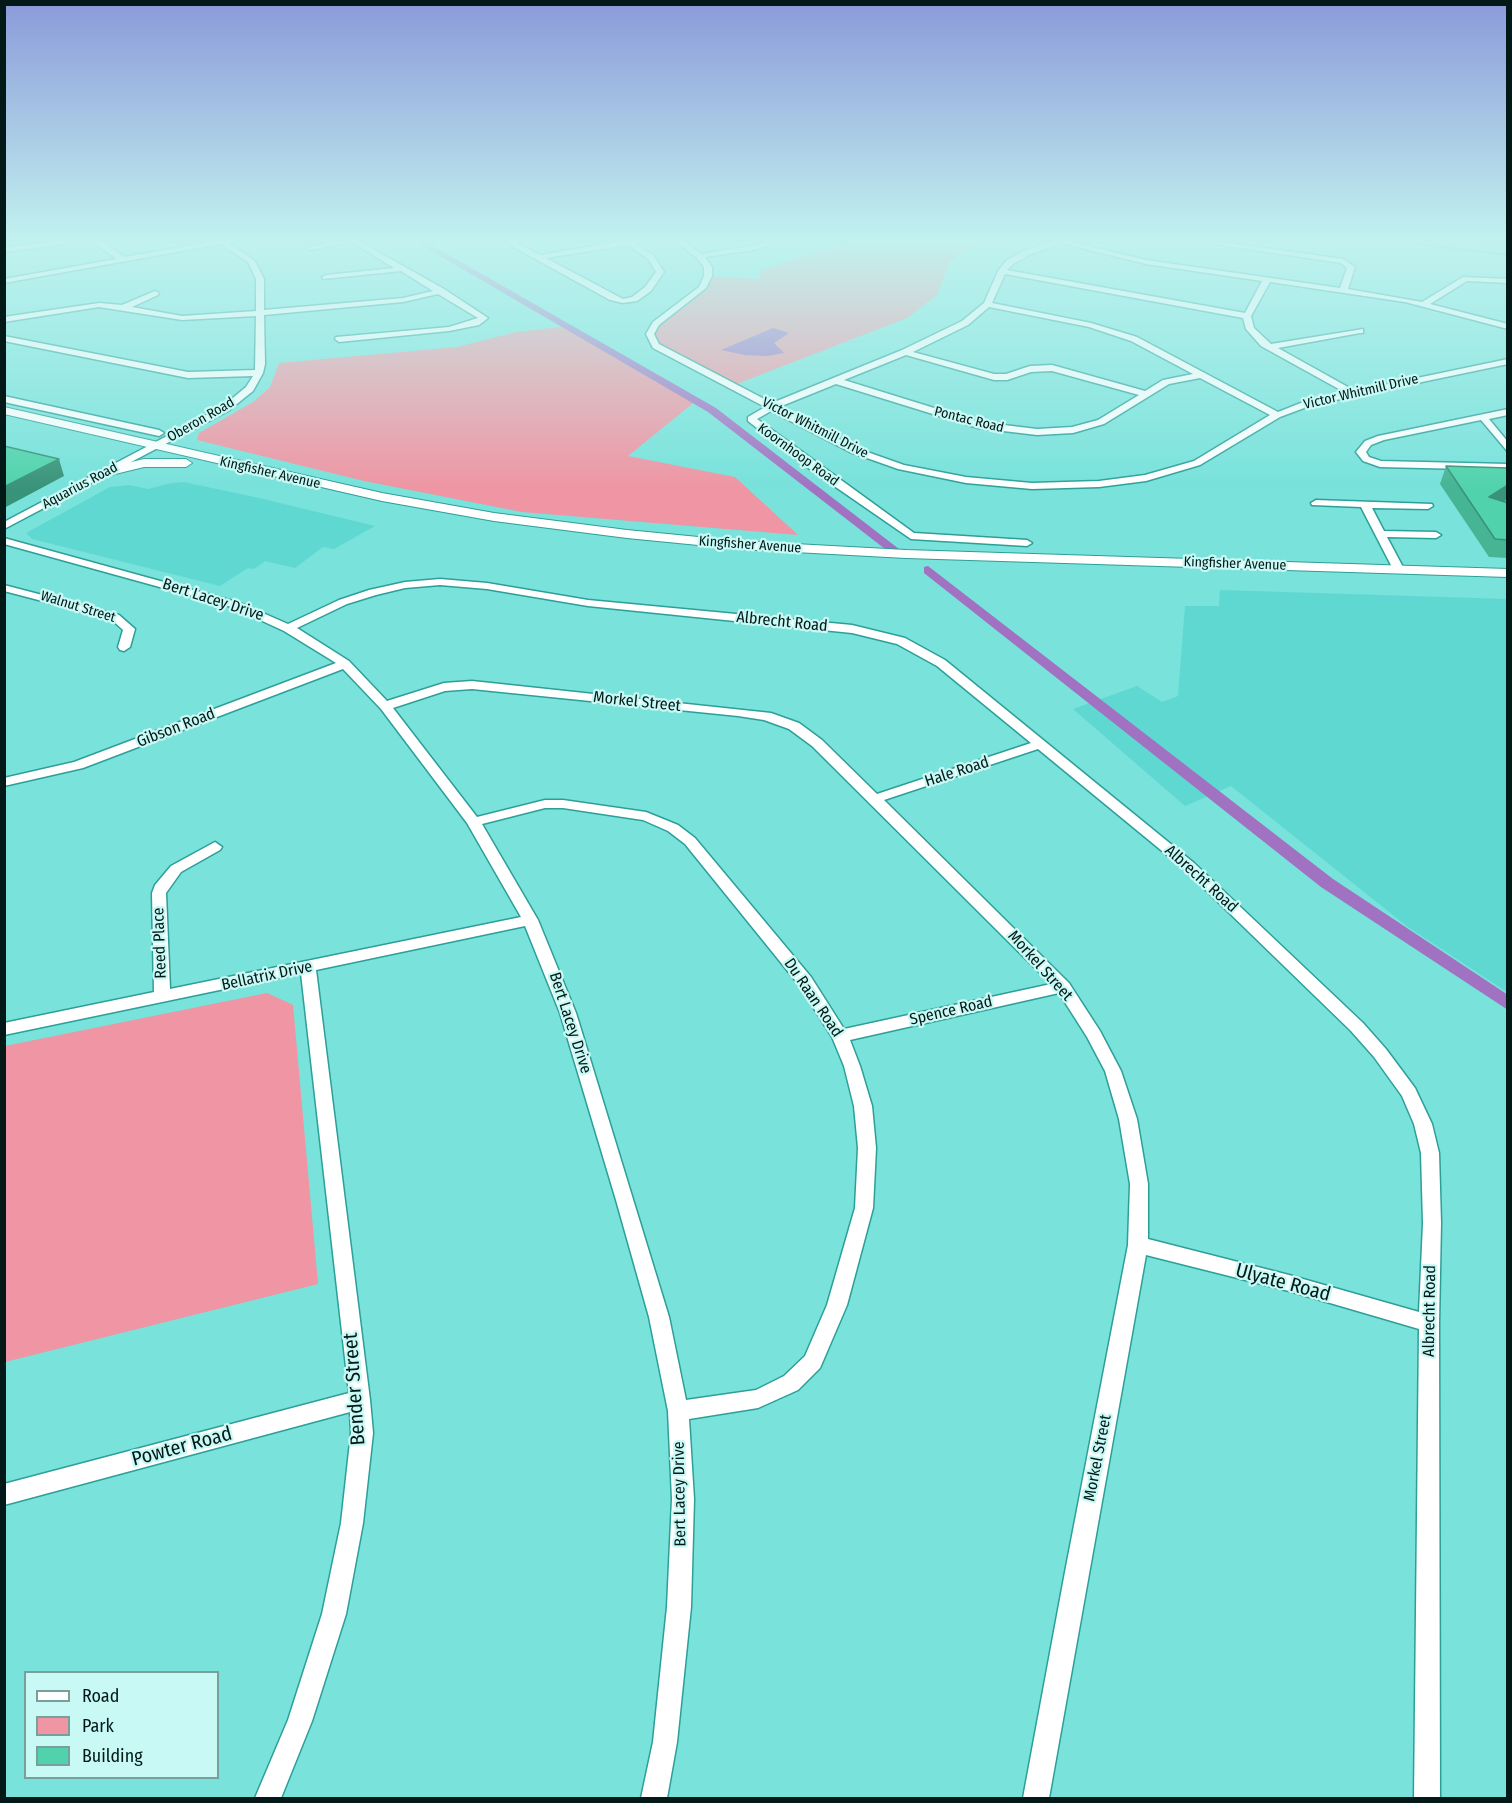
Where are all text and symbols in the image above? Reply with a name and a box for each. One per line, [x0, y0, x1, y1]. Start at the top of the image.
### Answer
street label: Victor Whitmill Drive [1302, 371, 1420, 413]
street label: Oberon Road [164, 394, 238, 446]
street label: Victor Whitmill Drive [759, 394, 871, 462]
street label: Pontac Road [932, 403, 1006, 437]
street label: Koornhoop Road [754, 420, 842, 490]
street label: Kingfisher Avenue [218, 453, 322, 493]
street label: Aquarius Road [39, 459, 121, 513]
street label: Kingfisher Avenue [698, 533, 802, 557]
street label: Kingfisher Avenue [1183, 554, 1287, 574]
street label: Bert Lacey Drive [160, 575, 266, 625]
street label: Walnut Street [38, 588, 118, 626]
street label: Albrecht Road [735, 608, 829, 636]
street label: Morkel Street [592, 688, 682, 716]
street label: Gibson Road [134, 704, 218, 752]
street label: Hale Road [922, 753, 992, 791]
street label: Albrecht Road [1161, 841, 1241, 917]
street label: Reed Place [149, 907, 171, 979]
street label: Morkel Street [1003, 927, 1077, 1005]
street label: Du Raan Road [780, 955, 846, 1041]
street label: Bellatrix Drive [220, 957, 314, 995]
street label: Bert Lacey Drive [545, 970, 595, 1076]
street label: Spence Road [908, 992, 994, 1030]
street label: Ulyate Road [1233, 1259, 1333, 1307]
street label: Albrecht Road [1420, 1265, 1440, 1357]
street label: Bender Street [339, 1332, 371, 1446]
street label: Morkel Street [1080, 1413, 1116, 1503]
street label: Powter Road [129, 1422, 235, 1472]
street label: Bert Lacey Drive [669, 1441, 691, 1547]
legend [24, 1671, 219, 1779]
text: Road [82, 1685, 119, 1707]
text: Park [82, 1715, 114, 1737]
text: Building [82, 1745, 143, 1767]

